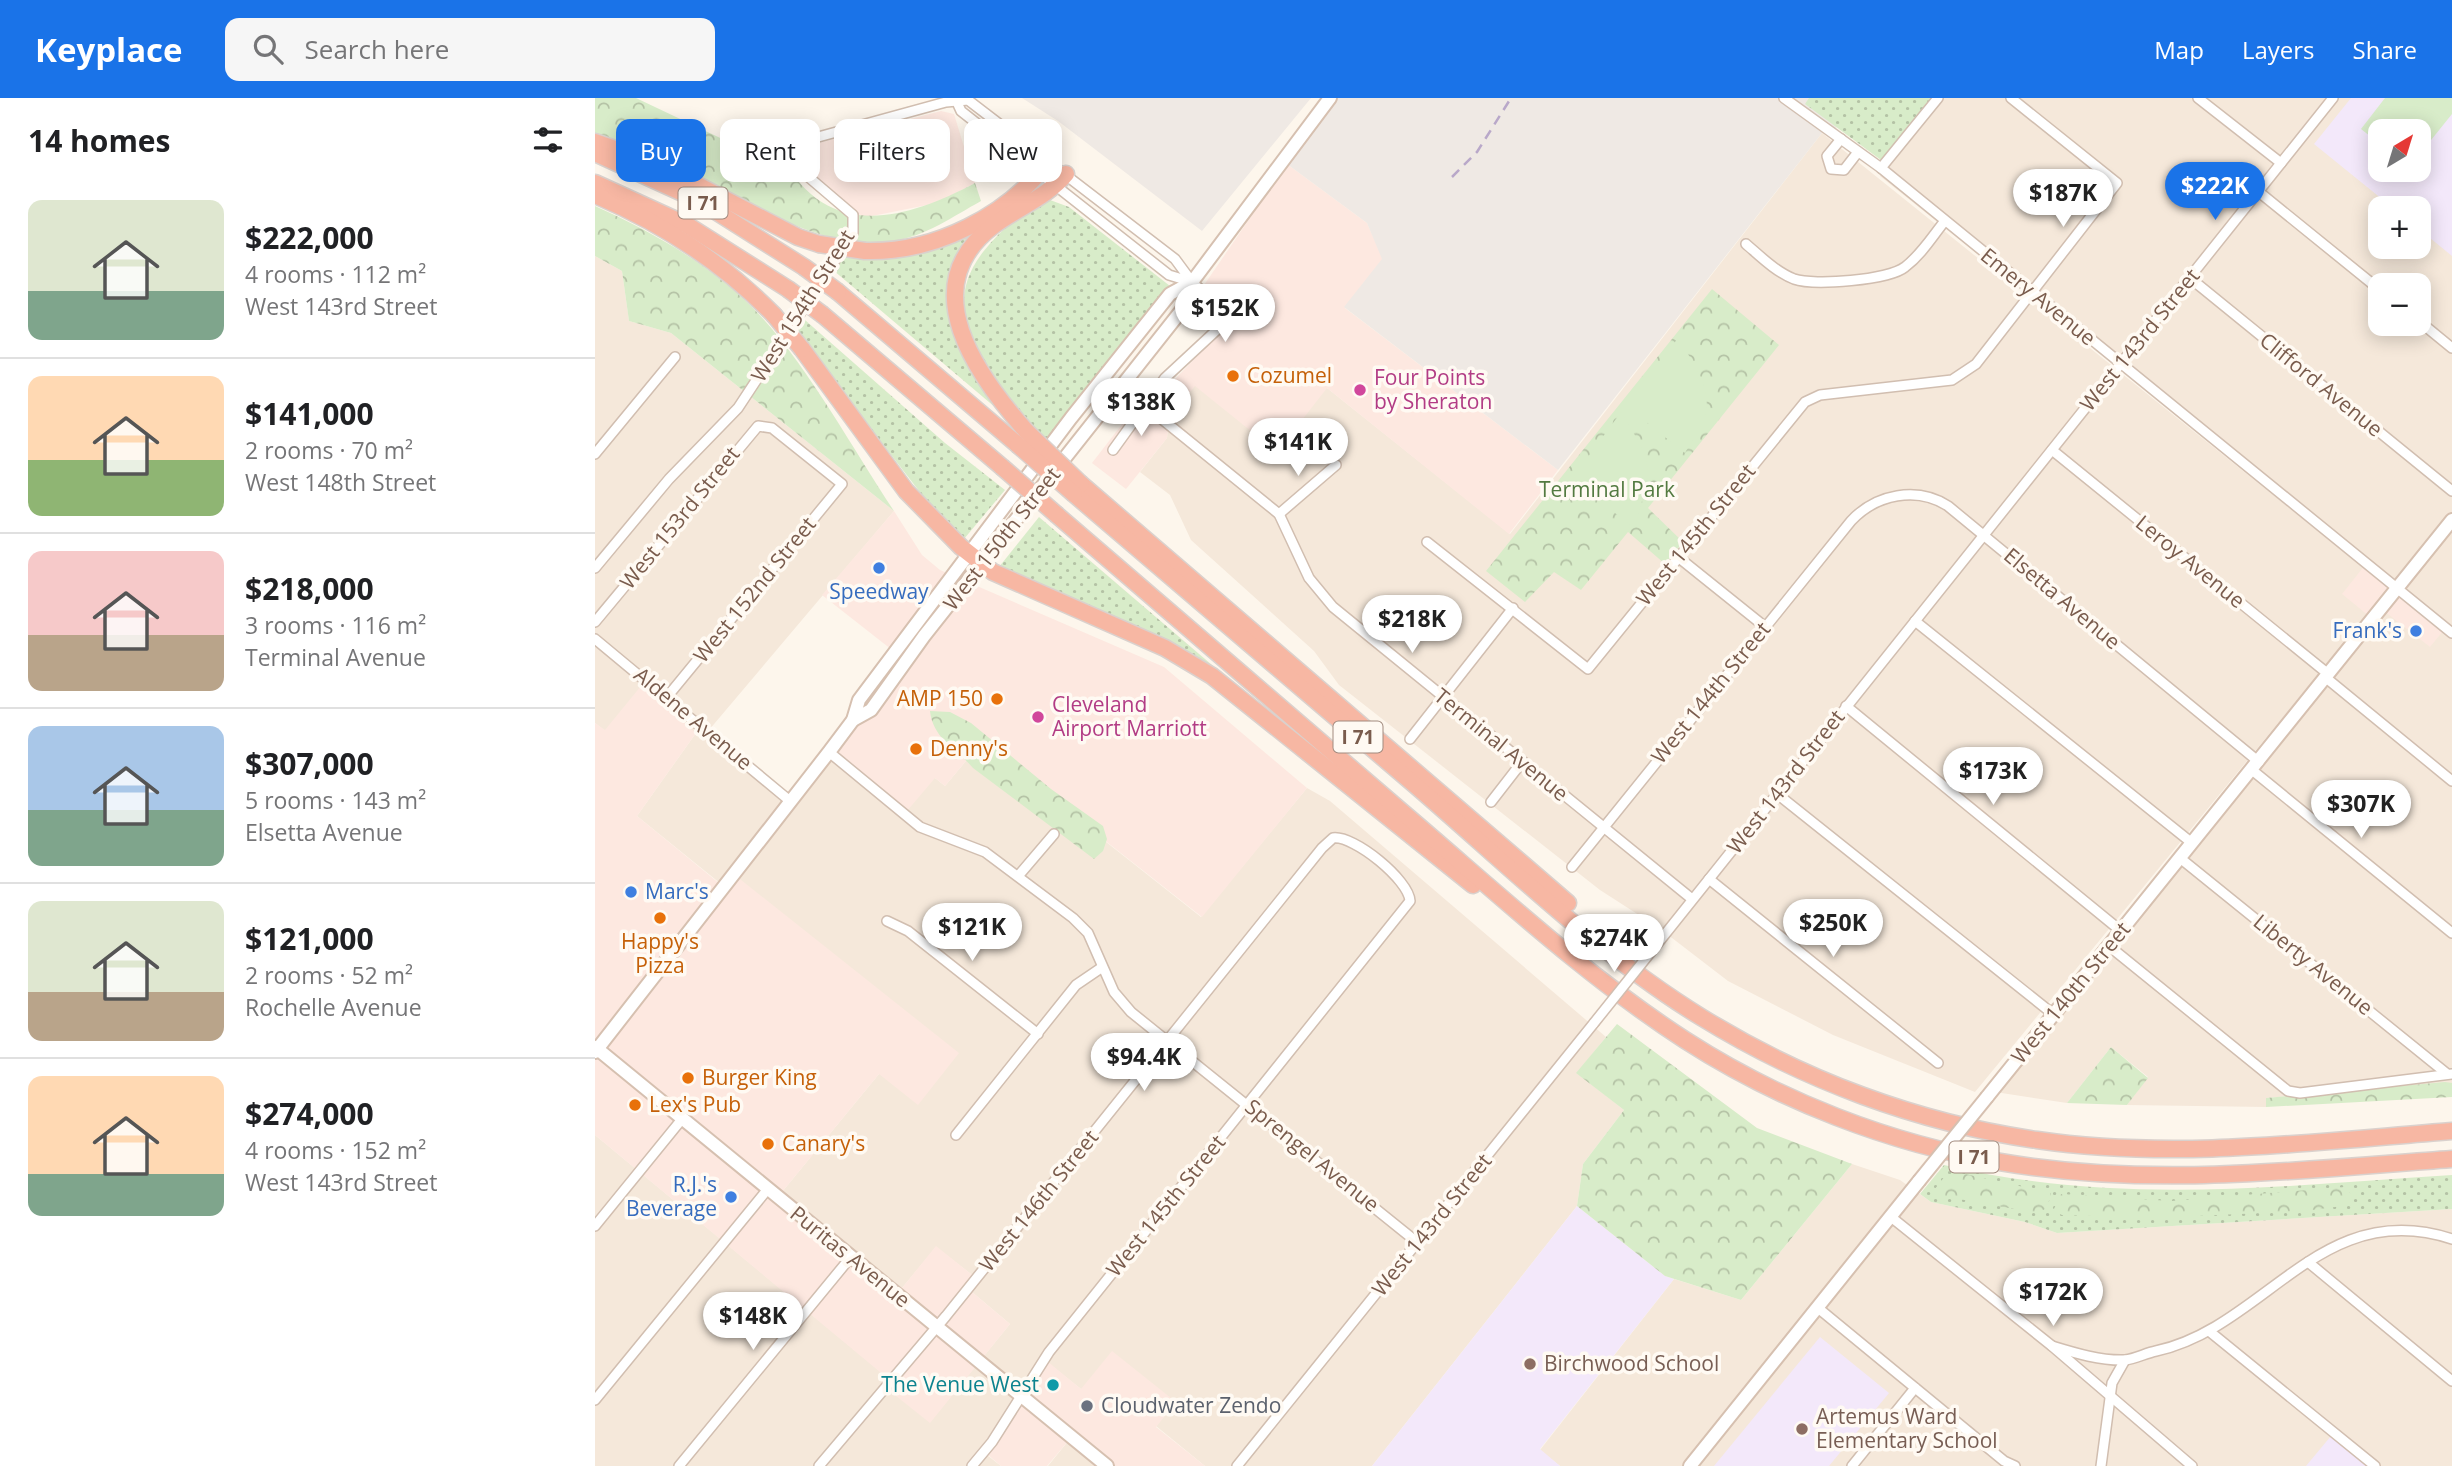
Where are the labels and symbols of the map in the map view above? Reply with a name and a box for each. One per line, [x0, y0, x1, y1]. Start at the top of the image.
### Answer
north arrow [2368, 119, 2431, 182]
pin: $222K [2166, 162, 2264, 222]
pin: $187K [2014, 170, 2112, 229]
road number: I 71 [679, 188, 727, 218]
street label: West 154th Street [744, 224, 860, 387]
street label: Emery Avenue [1975, 241, 2102, 351]
street label: West 143rd Street [2073, 262, 2205, 416]
pin: $152K [1176, 285, 1274, 344]
street label: Clifford Avenue [2254, 326, 2389, 442]
place label: Cozumel [1247, 361, 1332, 389]
place label: Four Points by Sheraton [1374, 363, 1492, 415]
marker: Cozumel [1225, 368, 1241, 384]
pin: $138K [1092, 378, 1190, 438]
marker: Four Points by Sheraton [1352, 382, 1368, 398]
pin: $141K [1249, 418, 1347, 478]
street label: West 153rd Street [613, 440, 745, 594]
street label: West 145th Street [1629, 458, 1761, 611]
street label: West 150th Street [936, 461, 1066, 616]
park label: Terminal Park [1539, 475, 1675, 503]
street label: Leroy Avenue [2130, 508, 2251, 614]
street label: West 152nd Street [687, 511, 822, 668]
street label: Elsetta Avenue [1998, 541, 2127, 655]
marker: Speedway [871, 560, 887, 576]
place label: Speedway [829, 577, 929, 605]
pin: $218K [1363, 596, 1461, 655]
street label: West 144th Street [1644, 616, 1776, 769]
place label: Frank's [2332, 616, 2402, 644]
marker: Frank's [2408, 623, 2424, 639]
street label: Aldene Avenue [629, 660, 759, 776]
street label: Terminal Avenue [1429, 681, 1575, 807]
place label: AMP 150 [897, 684, 983, 712]
place label: Cleveland Airport Marriott [1052, 690, 1207, 742]
marker: AMP 150 [989, 691, 1005, 707]
street label: West 143rd Street [1720, 704, 1850, 859]
marker: Cleveland Airport Marriott [1030, 709, 1046, 725]
road number: I 71 [1333, 722, 1383, 752]
place label: Denny's [930, 734, 1008, 762]
marker: Denny's [908, 741, 924, 757]
pin: $173K [1944, 748, 2042, 807]
pin: $307K [2312, 780, 2410, 840]
place label: Marc's [645, 877, 709, 905]
marker: Marc's [623, 884, 639, 900]
pin: $250K [1784, 900, 1882, 959]
pin: $121K [923, 904, 1021, 963]
street label: Liberty Avenue [2248, 907, 2379, 1021]
marker: Happy's Pizza [652, 910, 668, 926]
pin: $274K [1565, 914, 1663, 974]
street label: West 140th Street [2004, 916, 2136, 1069]
place label: Happy's Pizza [621, 927, 699, 979]
pin: $94.4K [1087, 1034, 1201, 1093]
place label: Burger King [702, 1063, 817, 1091]
marker: Burger King [680, 1070, 696, 1086]
place label: Lex's Pub [649, 1090, 741, 1118]
street label: Sprengel Avenue [1240, 1093, 1385, 1218]
marker: Lex's Pub [627, 1097, 643, 1113]
street label: West 146th Street [972, 1124, 1104, 1277]
place label: Canary's [782, 1129, 865, 1157]
street label: West 145th Street [1099, 1129, 1231, 1282]
marker: Canary's [760, 1136, 776, 1152]
road number: I 71 [1949, 1142, 1999, 1172]
street label: West 143rd Street [1365, 1147, 1497, 1301]
place label: R.J.'s Beverage [626, 1170, 717, 1222]
marker: R.J.'s Beverage [723, 1189, 739, 1205]
street label: Puritas Avenue [785, 1199, 917, 1313]
pin: $172K [2004, 1268, 2102, 1328]
pin: $148K [704, 1292, 802, 1352]
place label: Birchwood School [1544, 1349, 1719, 1377]
marker: Birchwood School [1522, 1356, 1538, 1372]
place label: The Venue West [881, 1370, 1039, 1398]
marker: The Venue West [1045, 1377, 1061, 1393]
place label: Cloudwater Zendo [1101, 1391, 1281, 1419]
marker: Cloudwater Zendo [1079, 1398, 1095, 1414]
place label: Artemus Ward Elementary School [1816, 1402, 1998, 1454]
marker: Artemus Ward Elementary School [1794, 1421, 1810, 1437]

